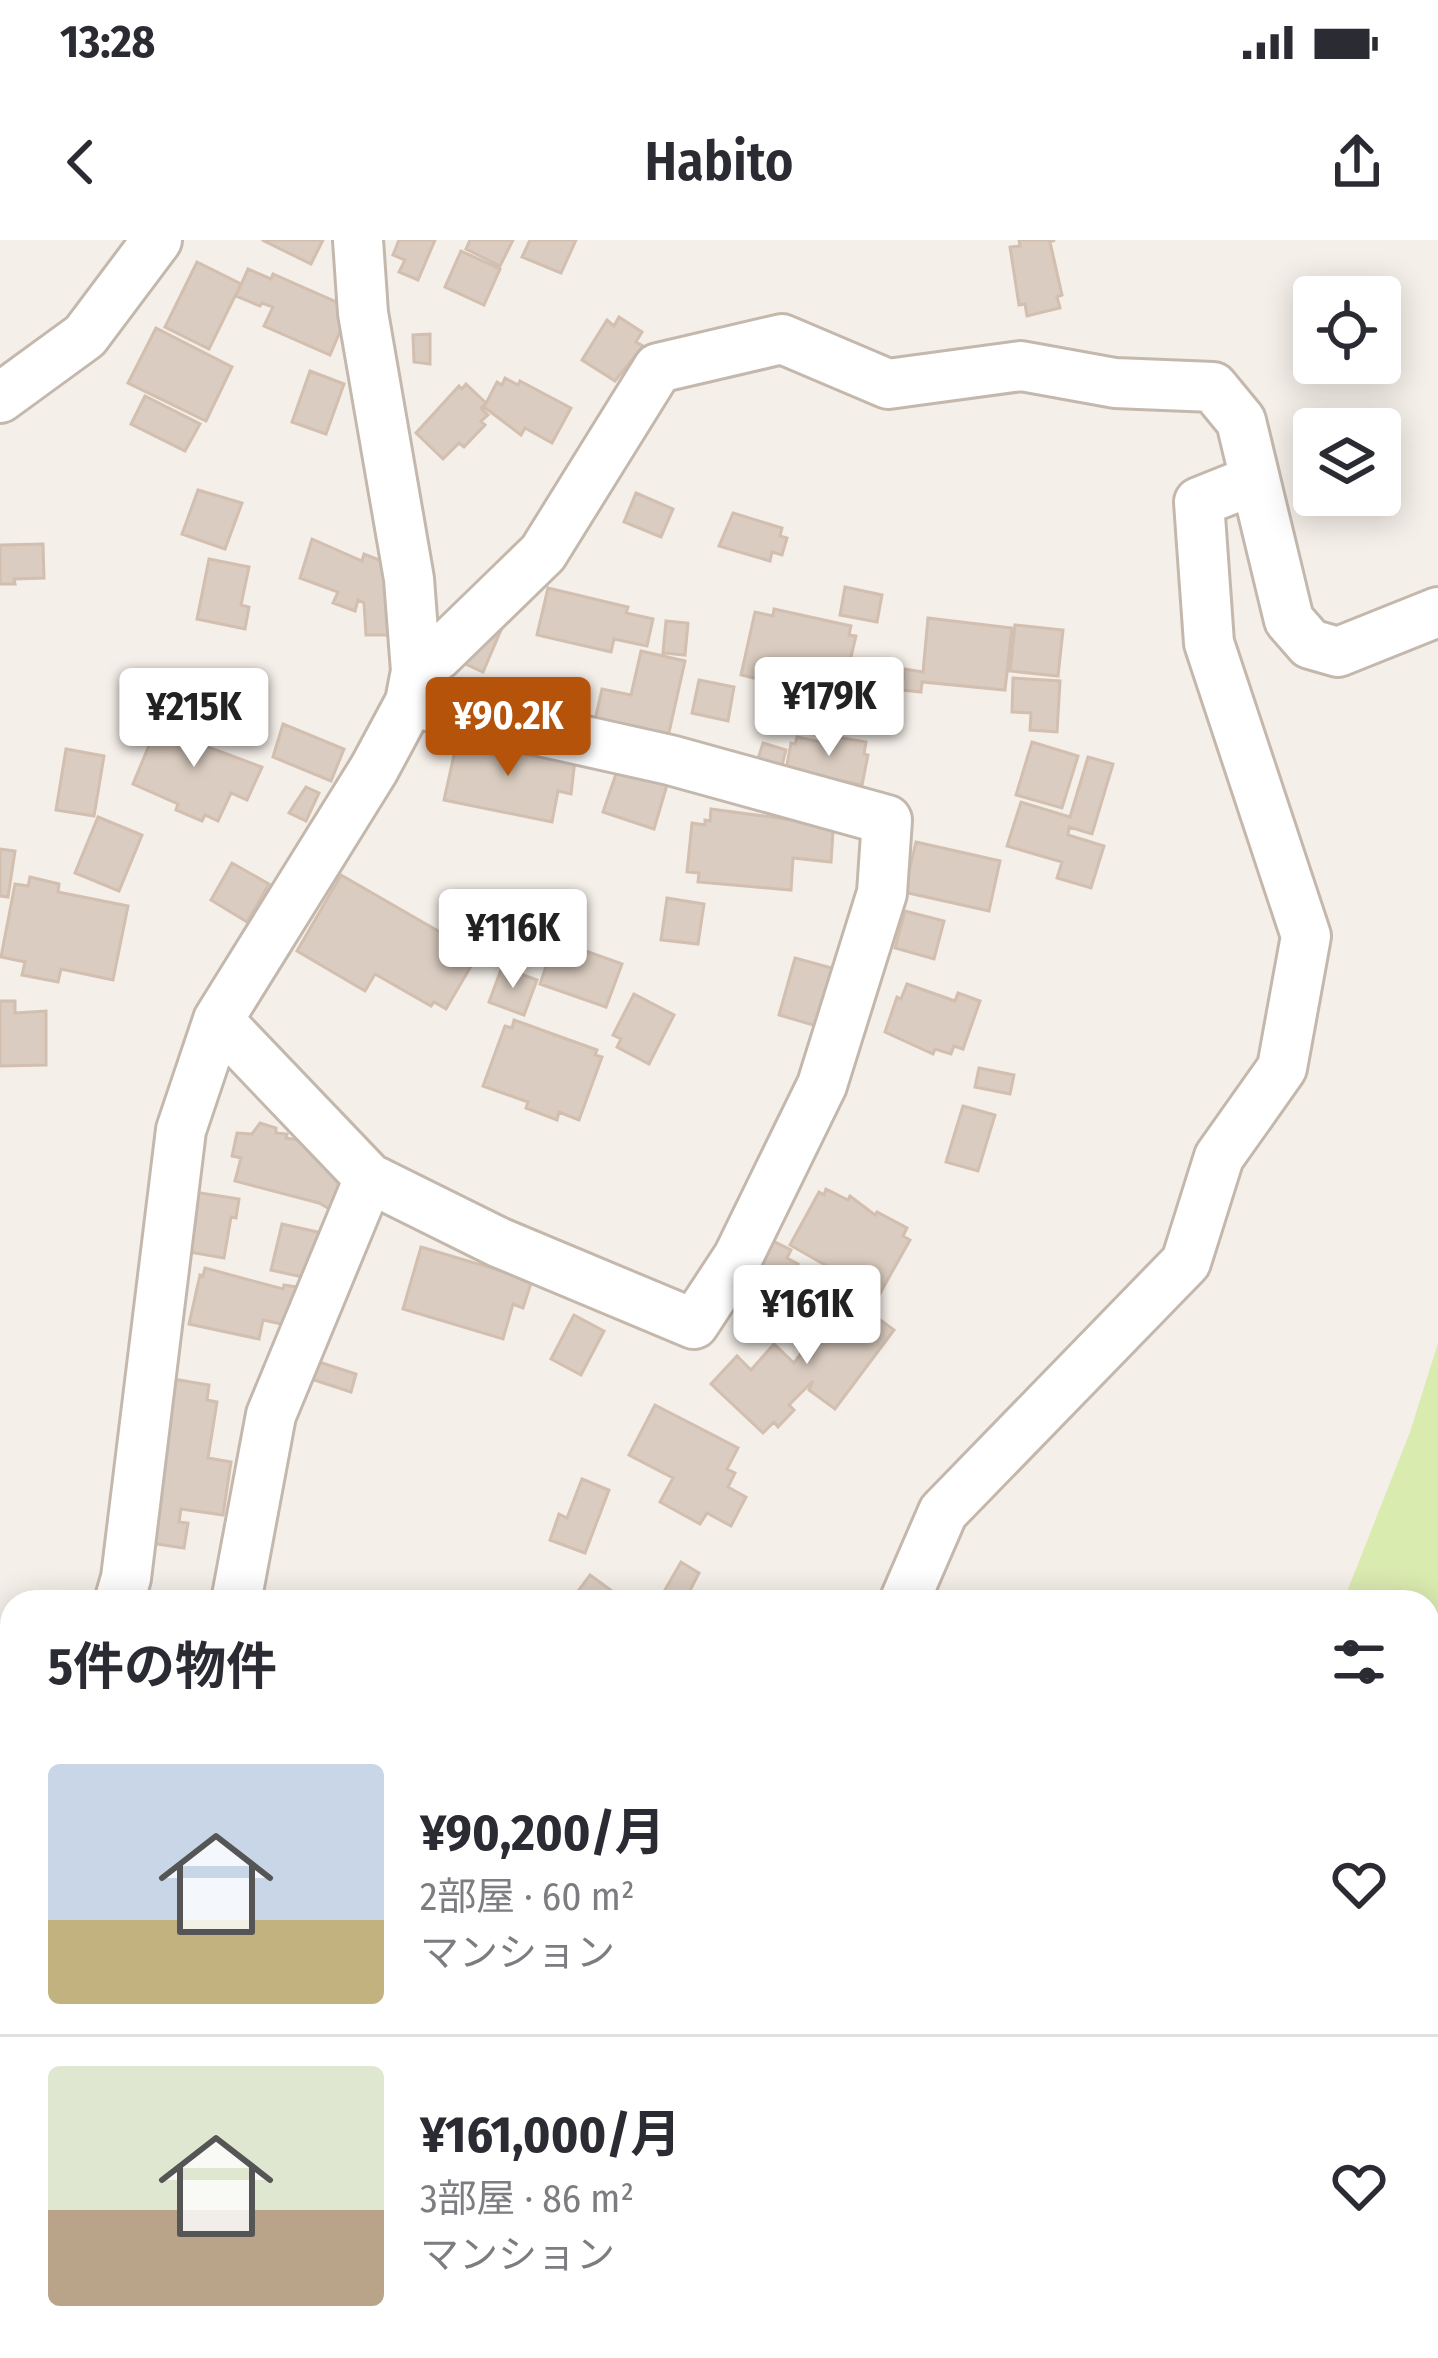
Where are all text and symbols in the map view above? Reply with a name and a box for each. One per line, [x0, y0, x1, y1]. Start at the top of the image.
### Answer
text: 13:28 [60, 15, 155, 69]
icon: back [48, 129, 114, 195]
icon: share [1324, 129, 1390, 195]
text: Habito [644, 130, 794, 194]
map controls [1293, 276, 1401, 516]
button: locate [1293, 276, 1401, 384]
button: layers [1293, 408, 1401, 516]
pin: ¥179K [745, 657, 913, 759]
pin: ¥215K [110, 668, 278, 770]
text: ¥179K [782, 673, 876, 719]
pin: ¥90.2K [410, 677, 606, 779]
text: ¥215K [146, 684, 242, 730]
text: ¥90.2K [453, 693, 563, 739]
pin: ¥116K [429, 889, 597, 991]
text: ¥116K [466, 905, 560, 951]
pin: ¥161K [723, 1265, 891, 1367]
text: ¥161K [760, 1281, 854, 1327]
icon: filters [1326, 1629, 1392, 1695]
text: 5件の物件 [48, 1636, 277, 1698]
text: ¥90,200/月 [420, 1802, 666, 1864]
icon: home [144, 1812, 288, 1956]
icon: heart [1326, 1851, 1392, 1917]
text: 2部屋 · 60 m² [420, 1874, 635, 1920]
text: マンション [420, 1930, 615, 1976]
text: ¥161,000/月 [420, 2104, 681, 2166]
icon: home [144, 2114, 288, 2258]
icon: heart [1326, 2153, 1392, 2219]
text: 3部屋 · 86 m² [420, 2176, 634, 2222]
text: マンション [420, 2232, 615, 2278]

